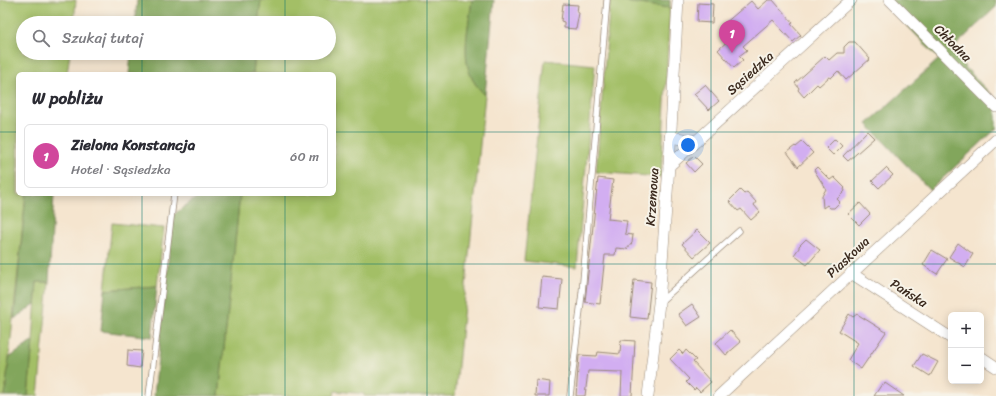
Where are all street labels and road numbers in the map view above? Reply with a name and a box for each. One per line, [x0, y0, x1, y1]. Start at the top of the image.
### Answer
street label: Chłodna [929, 19, 978, 68]
street label: Sąsiedzka [721, 45, 779, 101]
street label: Krzemowa [638, 167, 666, 227]
street label: Piaskowa [821, 230, 876, 283]
street label: Pańska [886, 272, 933, 314]

